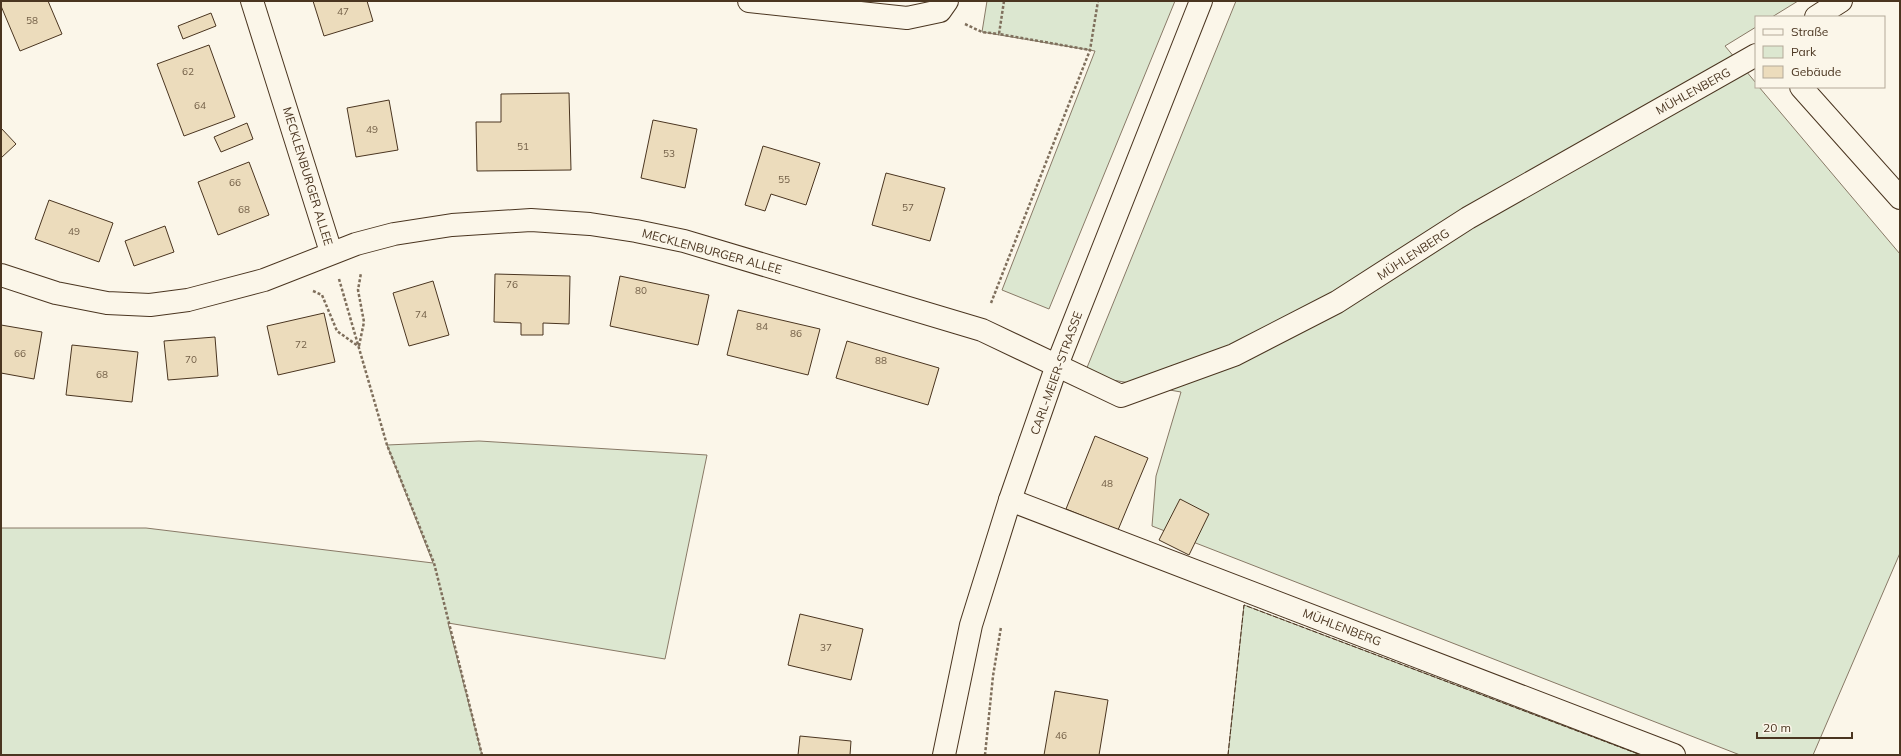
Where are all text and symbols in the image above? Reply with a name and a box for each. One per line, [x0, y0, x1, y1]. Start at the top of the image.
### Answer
house number: 47 [337, 5, 349, 18]
house number: 58 [26, 14, 38, 27]
legend [1755, 16, 1885, 88]
text: Straße [1791, 24, 1828, 39]
text: Park [1791, 44, 1817, 59]
street label: MÜHLENBERG [1653, 64, 1733, 118]
text: Gebäude [1791, 64, 1841, 79]
house number: 62 [182, 65, 194, 78]
house number: 64 [194, 99, 206, 112]
street label: MECKLENBURGER ALLEE [280, 105, 336, 247]
house number: 49 [366, 123, 378, 136]
house number: 51 [517, 140, 529, 153]
house number: 53 [663, 147, 675, 160]
house number: 55 [778, 173, 790, 186]
house number: 66 [229, 176, 241, 189]
house number: 57 [902, 201, 914, 214]
house number: 68 [238, 203, 250, 216]
house number: 49 [68, 225, 80, 238]
street label: MECKLENBURGER ALLEE [640, 225, 784, 277]
street label: MÜHLENBERG [1374, 225, 1452, 283]
house number: 76 [506, 278, 518, 291]
house number: 80 [635, 284, 647, 297]
house number: 74 [415, 308, 427, 321]
street label: CARL-MEIER-STRASSE [1027, 309, 1085, 437]
house number: 84 [756, 320, 768, 333]
house number: 86 [790, 327, 802, 340]
house number: 72 [295, 338, 307, 351]
house number: 66 [14, 347, 26, 360]
house number: 70 [185, 353, 197, 366]
house number: 88 [875, 354, 887, 367]
house number: 68 [96, 368, 108, 381]
house number: 48 [1101, 477, 1113, 490]
street label: MÜHLENBERG [1301, 605, 1383, 649]
house number: 37 [820, 641, 832, 654]
scale bar [1757, 714, 1852, 740]
text: 20 m [1763, 720, 1791, 735]
house number: 46 [1055, 729, 1067, 742]

